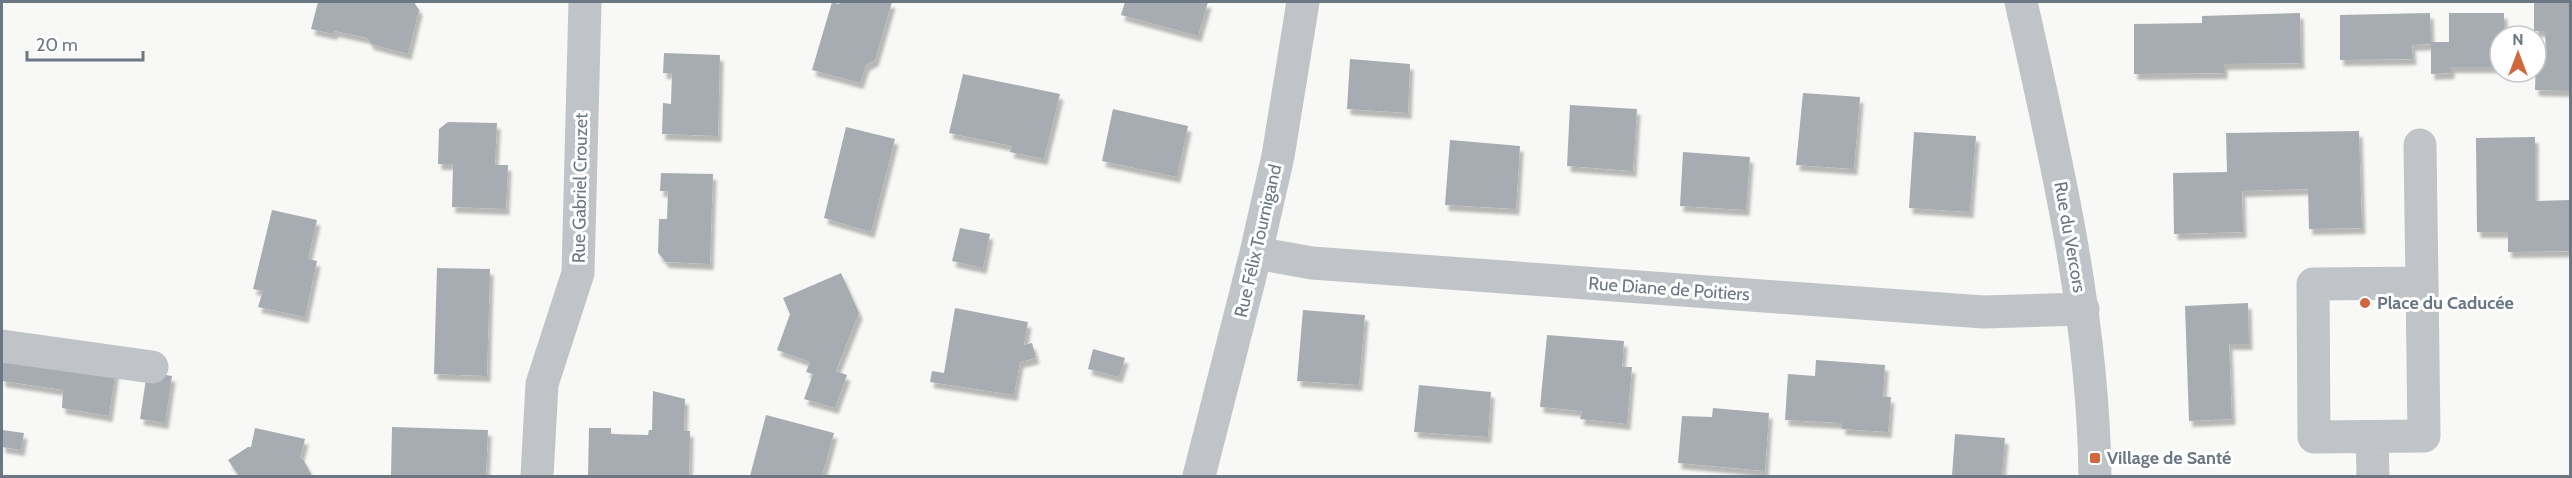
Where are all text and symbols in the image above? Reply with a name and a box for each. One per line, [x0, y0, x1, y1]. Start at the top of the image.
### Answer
scale bar [27, 24, 142, 62]
north arrow [2488, 24, 2548, 84]
text: N [2512, 30, 2524, 49]
text: 20 m [36, 34, 78, 56]
street label: Rue Gabriel Crouzet [568, 113, 592, 263]
street label: Rue Félix Tournigand [1230, 162, 1286, 320]
street label: Rue du Vercors [2049, 180, 2091, 294]
street label: Rue Diane de Poitiers [1588, 272, 1750, 306]
place label: Place du Caducée [2377, 292, 2514, 314]
marker: Place du Caducée [2358, 296, 2372, 310]
place label: Village de Santé [2107, 447, 2231, 469]
marker: Village de Santé [2088, 451, 2102, 465]

